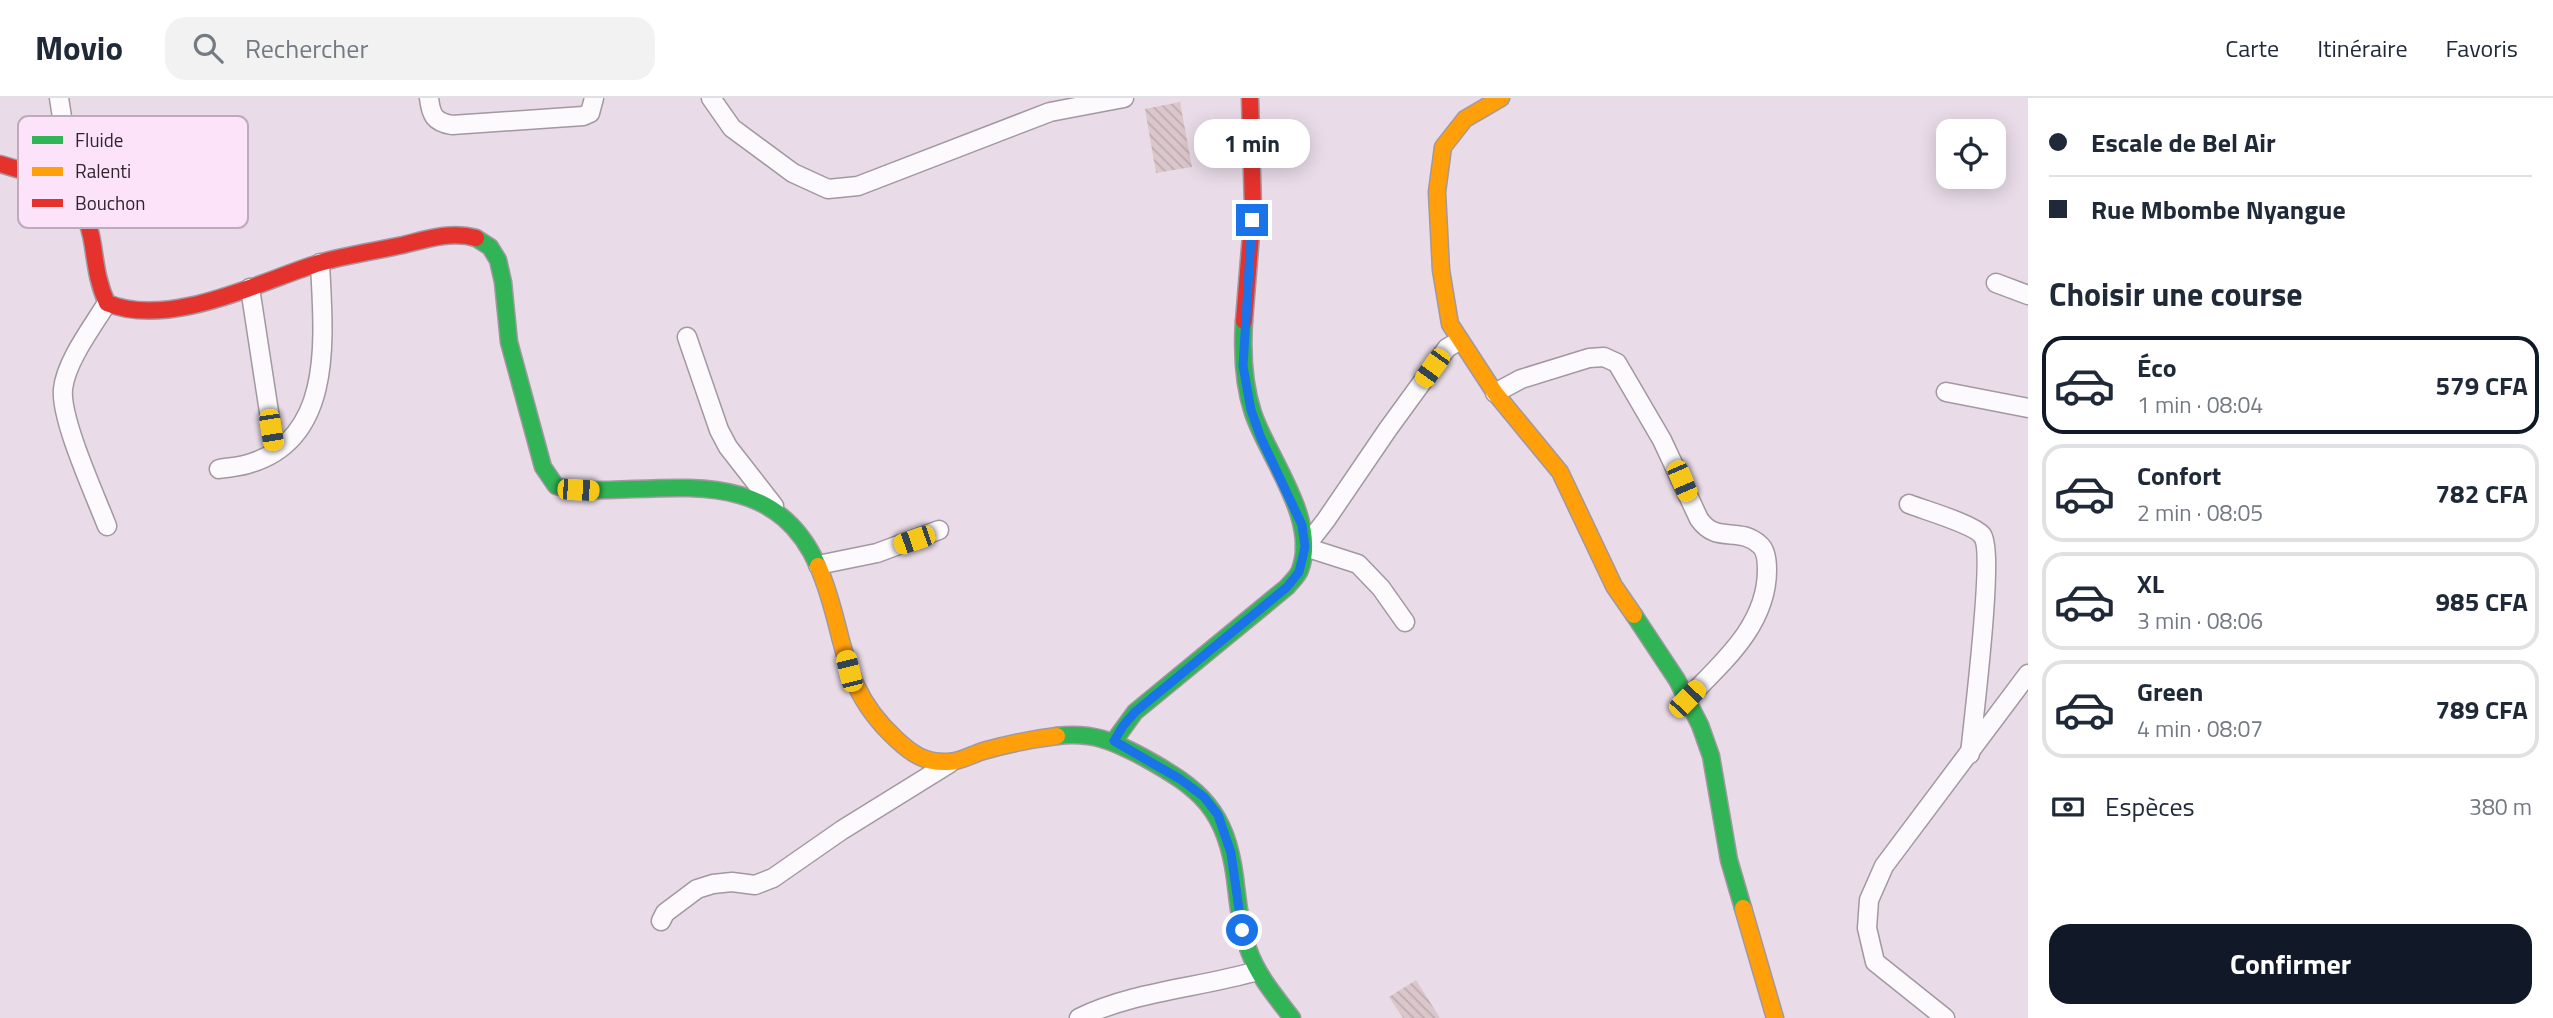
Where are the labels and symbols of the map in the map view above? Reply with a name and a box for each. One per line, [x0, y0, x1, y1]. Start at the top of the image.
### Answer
legend [18, 116, 248, 228]
callout: 1 min [1194, 118, 1310, 167]
text: Fluide [75, 125, 123, 154]
text: Ralenti [75, 156, 131, 185]
text: Bouchon [75, 188, 146, 217]
route end [1236, 204, 1268, 236]
car [1412, 345, 1453, 391]
car [258, 408, 285, 452]
car [1665, 458, 1700, 504]
car [557, 478, 600, 502]
car [891, 523, 938, 557]
car [834, 648, 865, 694]
car [1665, 677, 1710, 721]
route start [1226, 914, 1258, 946]

